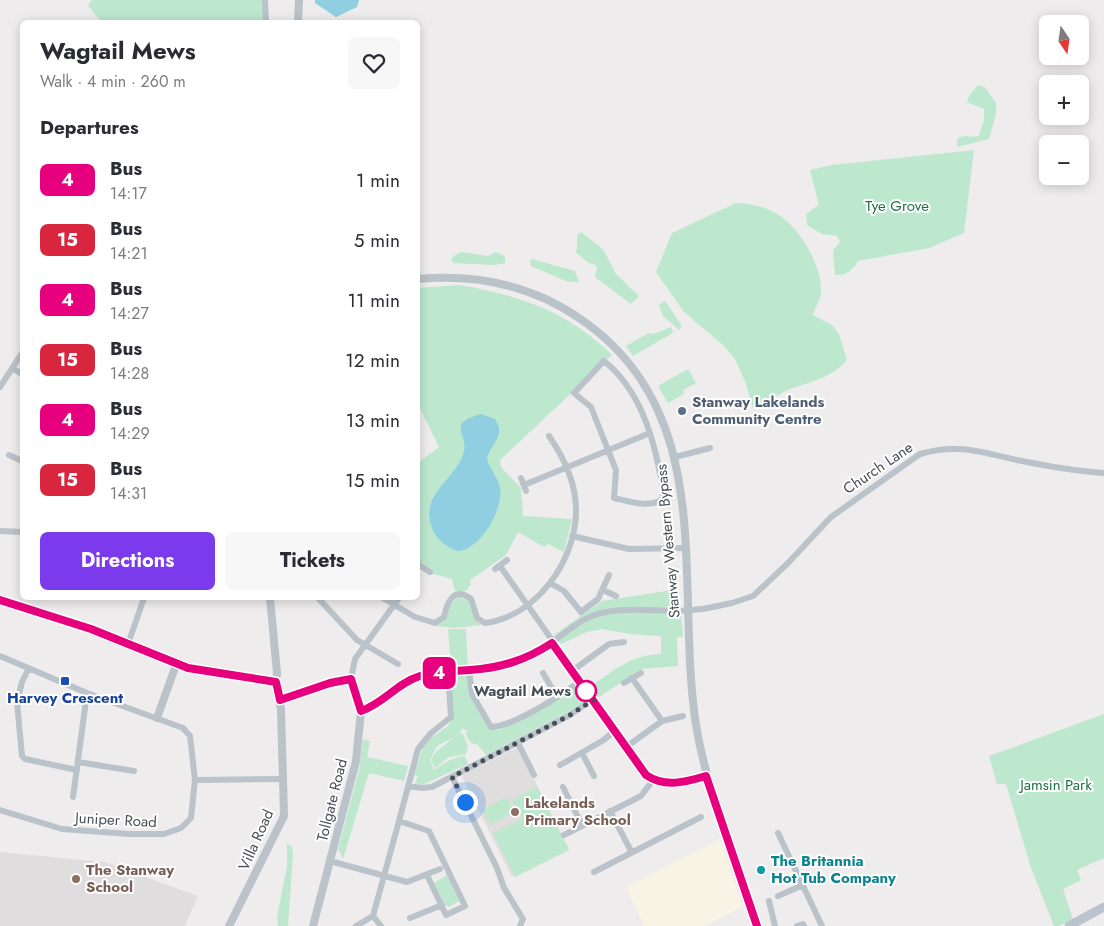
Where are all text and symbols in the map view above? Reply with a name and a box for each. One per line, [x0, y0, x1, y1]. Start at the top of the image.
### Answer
north arrow [1039, 15, 1089, 65]
map controls [1039, 15, 1089, 185]
text: Wagtail Mews [40, 33, 196, 68]
button: heart [348, 37, 400, 89]
text: Walk · 4 min · 260 m [40, 70, 186, 93]
button: + [1039, 75, 1089, 125]
text: Departures [40, 114, 139, 141]
button: − [1039, 135, 1089, 185]
text: Bus [110, 155, 142, 182]
text: 4 [61, 167, 74, 193]
text: 1 min [356, 167, 400, 194]
text: 14:17 [110, 182, 147, 205]
park label: Tye Grove [865, 195, 929, 217]
text: Bus [110, 215, 142, 242]
text: 15 [57, 227, 78, 253]
text: 5 min [354, 227, 400, 254]
text: 14:21 [110, 242, 148, 265]
text: Bus [110, 275, 142, 302]
text: 4 [61, 287, 74, 313]
text: 11 min [347, 287, 400, 314]
text: 14:27 [110, 302, 149, 325]
text: Bus [110, 335, 142, 362]
text: 15 [57, 347, 78, 373]
text: 12 min [345, 347, 400, 374]
text: 14:28 [110, 362, 149, 385]
place label: Stanway Lakelands Community Centre [692, 391, 825, 430]
text: Bus [110, 395, 142, 422]
marker: Stanway Lakelands Community Centre [676, 405, 688, 417]
text: 4 [61, 407, 74, 433]
text: 13 min [346, 407, 400, 434]
text: 14:29 [110, 422, 150, 445]
street label: Church Lane [839, 436, 918, 500]
text: Bus [110, 455, 142, 482]
street label: Stanway Western Bypass [650, 463, 686, 619]
text: 15 [57, 467, 78, 493]
text: 15 min [345, 467, 400, 494]
text: 14:31 [110, 482, 147, 505]
button: Directions [40, 532, 215, 590]
button: Tickets [225, 532, 400, 590]
line badge: 4 [423, 657, 455, 689]
text: 4 [433, 660, 445, 686]
marker: Harvey Crescent [59, 675, 71, 687]
place label: Wagtail Mews [474, 680, 571, 702]
marker: Wagtail Mews [575, 680, 597, 702]
place label: Harvey Crescent [7, 687, 123, 709]
street label: Tollgate Road [311, 756, 353, 844]
park label: Jamsin Park [1018, 774, 1092, 796]
your location [453, 790, 478, 815]
place label: Lakelands Primary School [525, 792, 631, 831]
street label: Villa Road [233, 806, 279, 874]
marker: Lakelands Primary School [509, 806, 521, 818]
street label: Juniper Road [73, 807, 157, 833]
place label: The Britannia Hot Tub Company [771, 850, 896, 889]
place label: The Stanway School [86, 859, 174, 898]
marker: The Britannia Hot Tub Company [755, 864, 767, 876]
marker: The Stanway School [70, 873, 82, 885]

